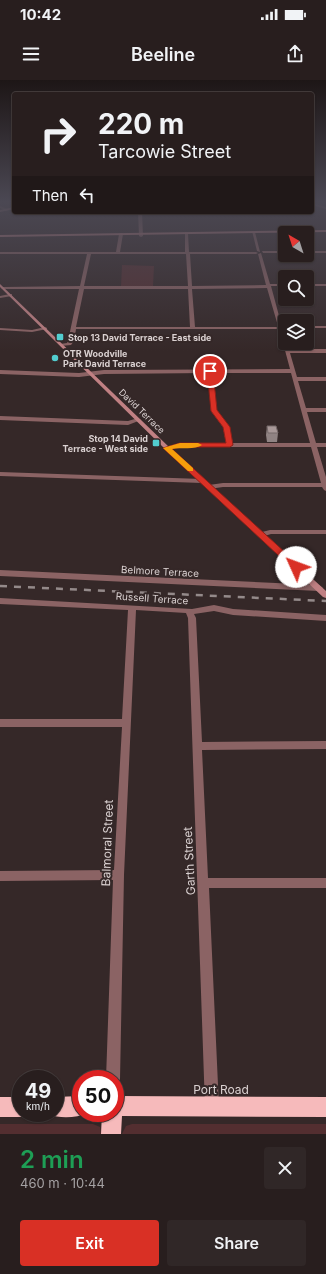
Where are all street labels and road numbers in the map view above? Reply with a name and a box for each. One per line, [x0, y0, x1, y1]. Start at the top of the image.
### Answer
street label: David Terrace [117, 386, 167, 436]
street label: Belmore Terrace [121, 563, 199, 579]
street label: Russell Terrace [115, 589, 189, 607]
street label: Balmoral Street [98, 799, 116, 887]
street label: Garth Street [180, 826, 198, 896]
street label: Port Road [193, 1082, 249, 1097]

